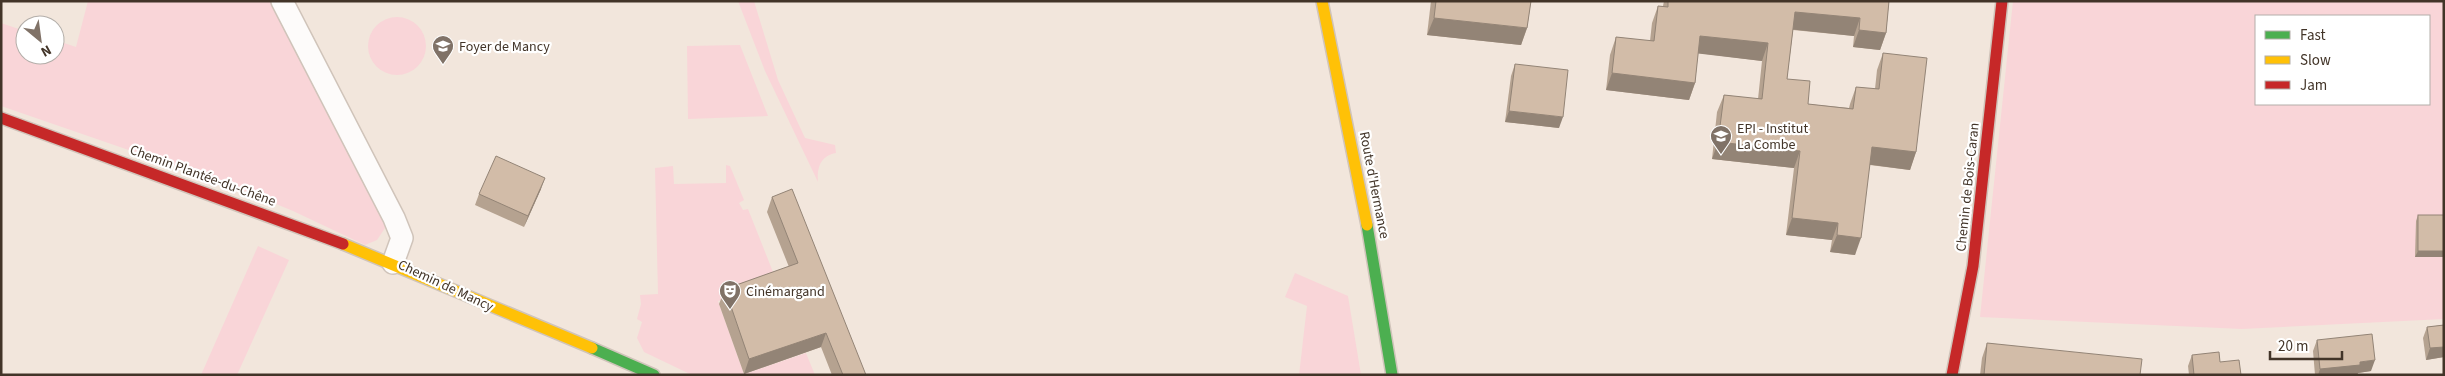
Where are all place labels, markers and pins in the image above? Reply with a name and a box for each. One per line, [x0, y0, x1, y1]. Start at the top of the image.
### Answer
school or university icon: Foyer de Mancy [431, 34, 455, 65]
place label: Foyer de Mancy [459, 37, 550, 57]
place label: EPI - Institut La Combe [1737, 119, 1808, 155]
school or university icon: EPI - Institut La Combe [1709, 124, 1733, 155]
theatre icon: Cinémargand [718, 279, 742, 310]
place label: Cinémargand [746, 282, 825, 302]

